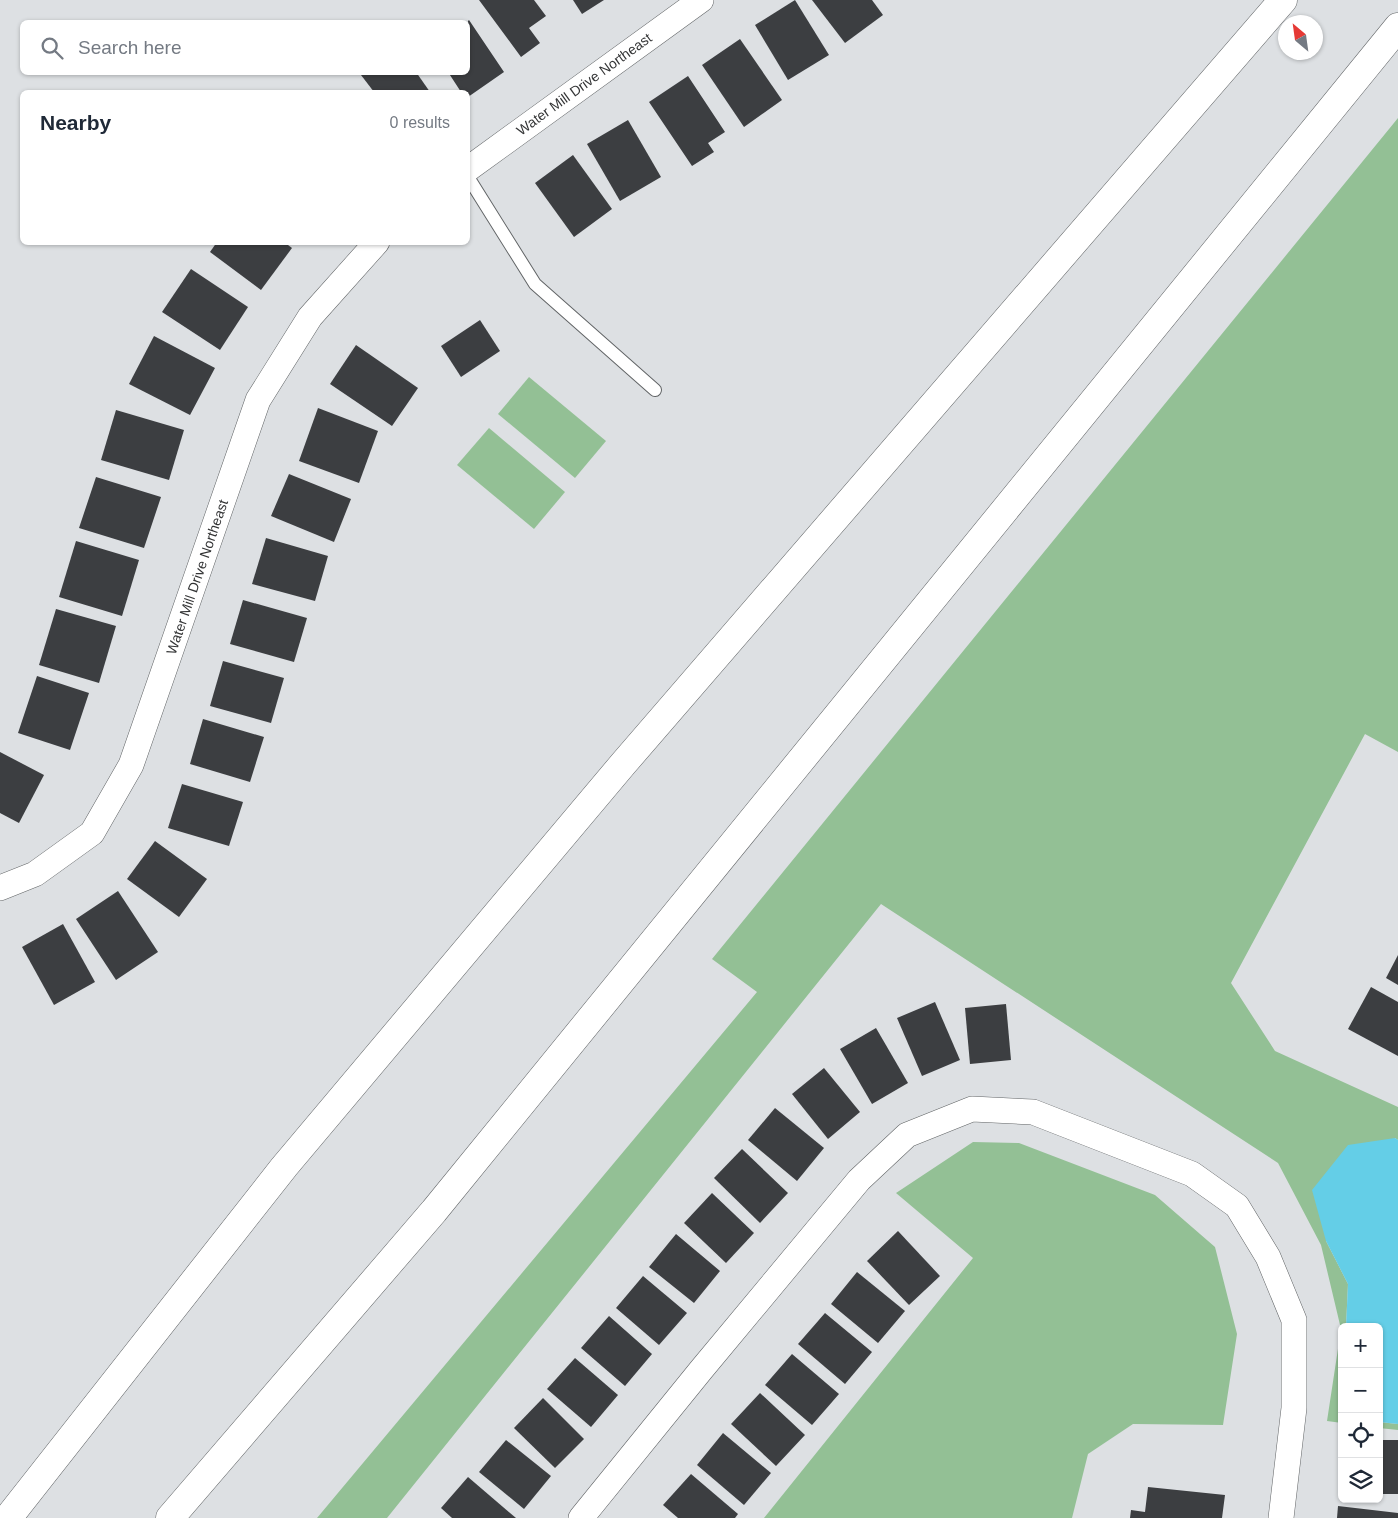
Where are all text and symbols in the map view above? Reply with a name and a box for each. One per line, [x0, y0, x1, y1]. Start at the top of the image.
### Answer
north arrow [1278, 15, 1323, 60]
search box [20, 20, 470, 75]
street label: Water Mill Drive Northeast [513, 30, 655, 138]
icon: search [38, 34, 66, 62]
text: Search here [78, 37, 182, 58]
text: Nearby [40, 111, 111, 134]
text: 0 results [390, 114, 450, 131]
street label: Water Mill Drive Northeast [163, 497, 231, 657]
map controls [1338, 1323, 1383, 1503]
button: + [1338, 1323, 1383, 1368]
button: − [1338, 1368, 1383, 1413]
button: locate [1338, 1413, 1383, 1458]
button: layers [1338, 1458, 1383, 1503]

